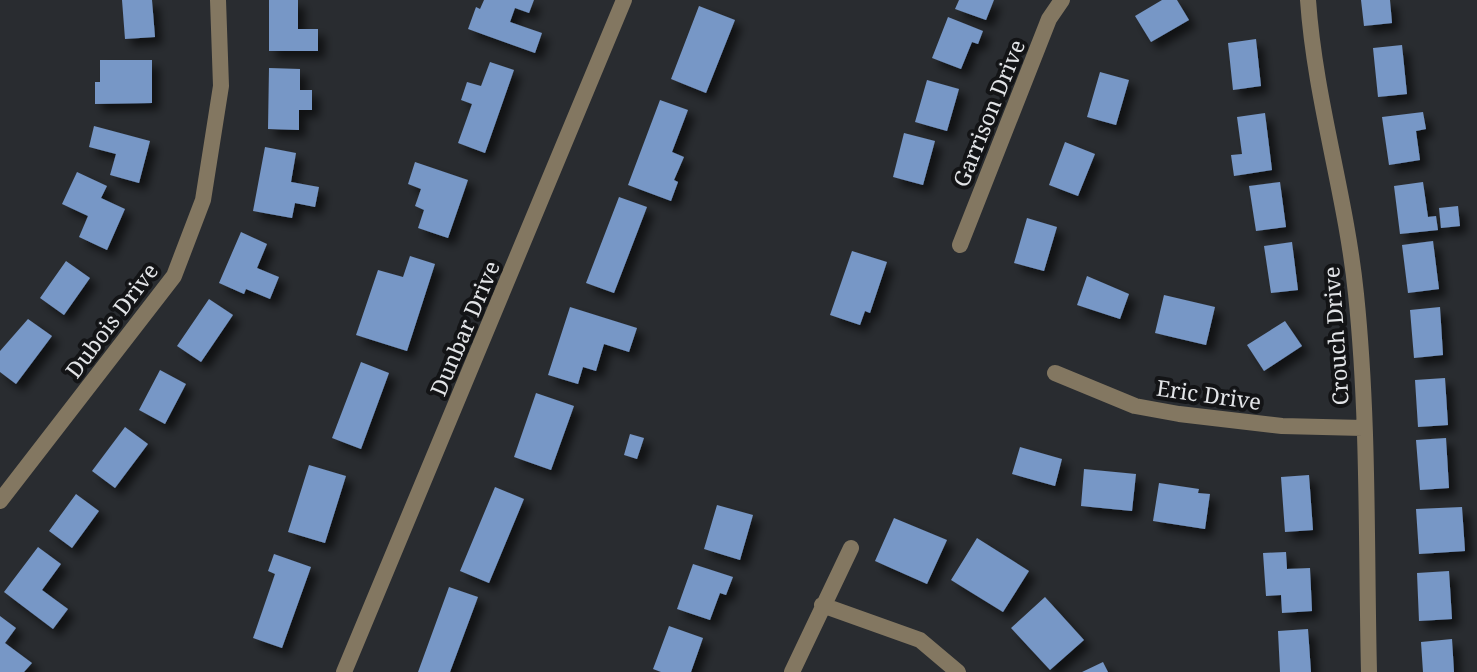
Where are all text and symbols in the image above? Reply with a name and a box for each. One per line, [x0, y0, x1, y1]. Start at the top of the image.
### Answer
street label: Garrison Drive [945, 35, 1031, 191]
street label: Dubois Drive [58, 256, 164, 384]
street label: Dunbar Drive [422, 256, 506, 400]
street label: Crouch Drive [1315, 266, 1355, 406]
street label: Eric Drive [1155, 372, 1263, 416]

